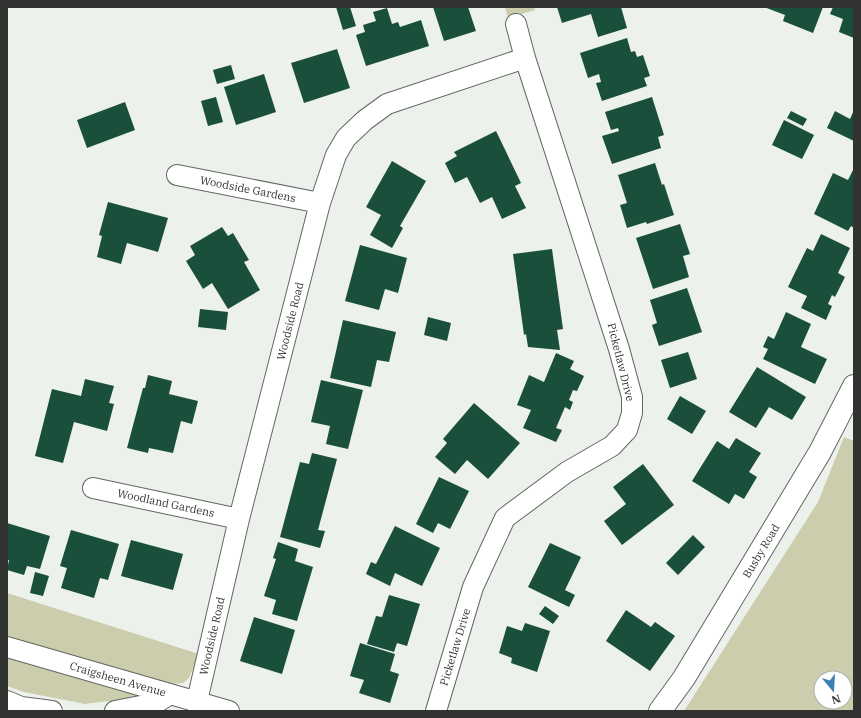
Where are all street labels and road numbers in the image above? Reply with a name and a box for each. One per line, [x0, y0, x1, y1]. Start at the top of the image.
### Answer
street label: Woodside Gardens [199, 173, 297, 205]
street label: Woodside Road [274, 280, 307, 361]
street label: Picketlaw Drive [605, 321, 638, 403]
street label: Woodland Gardens [116, 486, 216, 520]
street label: Busby Road [739, 521, 783, 581]
street label: Woodside Road [196, 595, 228, 676]
street label: Picketlaw Drive [437, 607, 473, 687]
street label: Craigsheen Avenue [68, 659, 168, 699]

